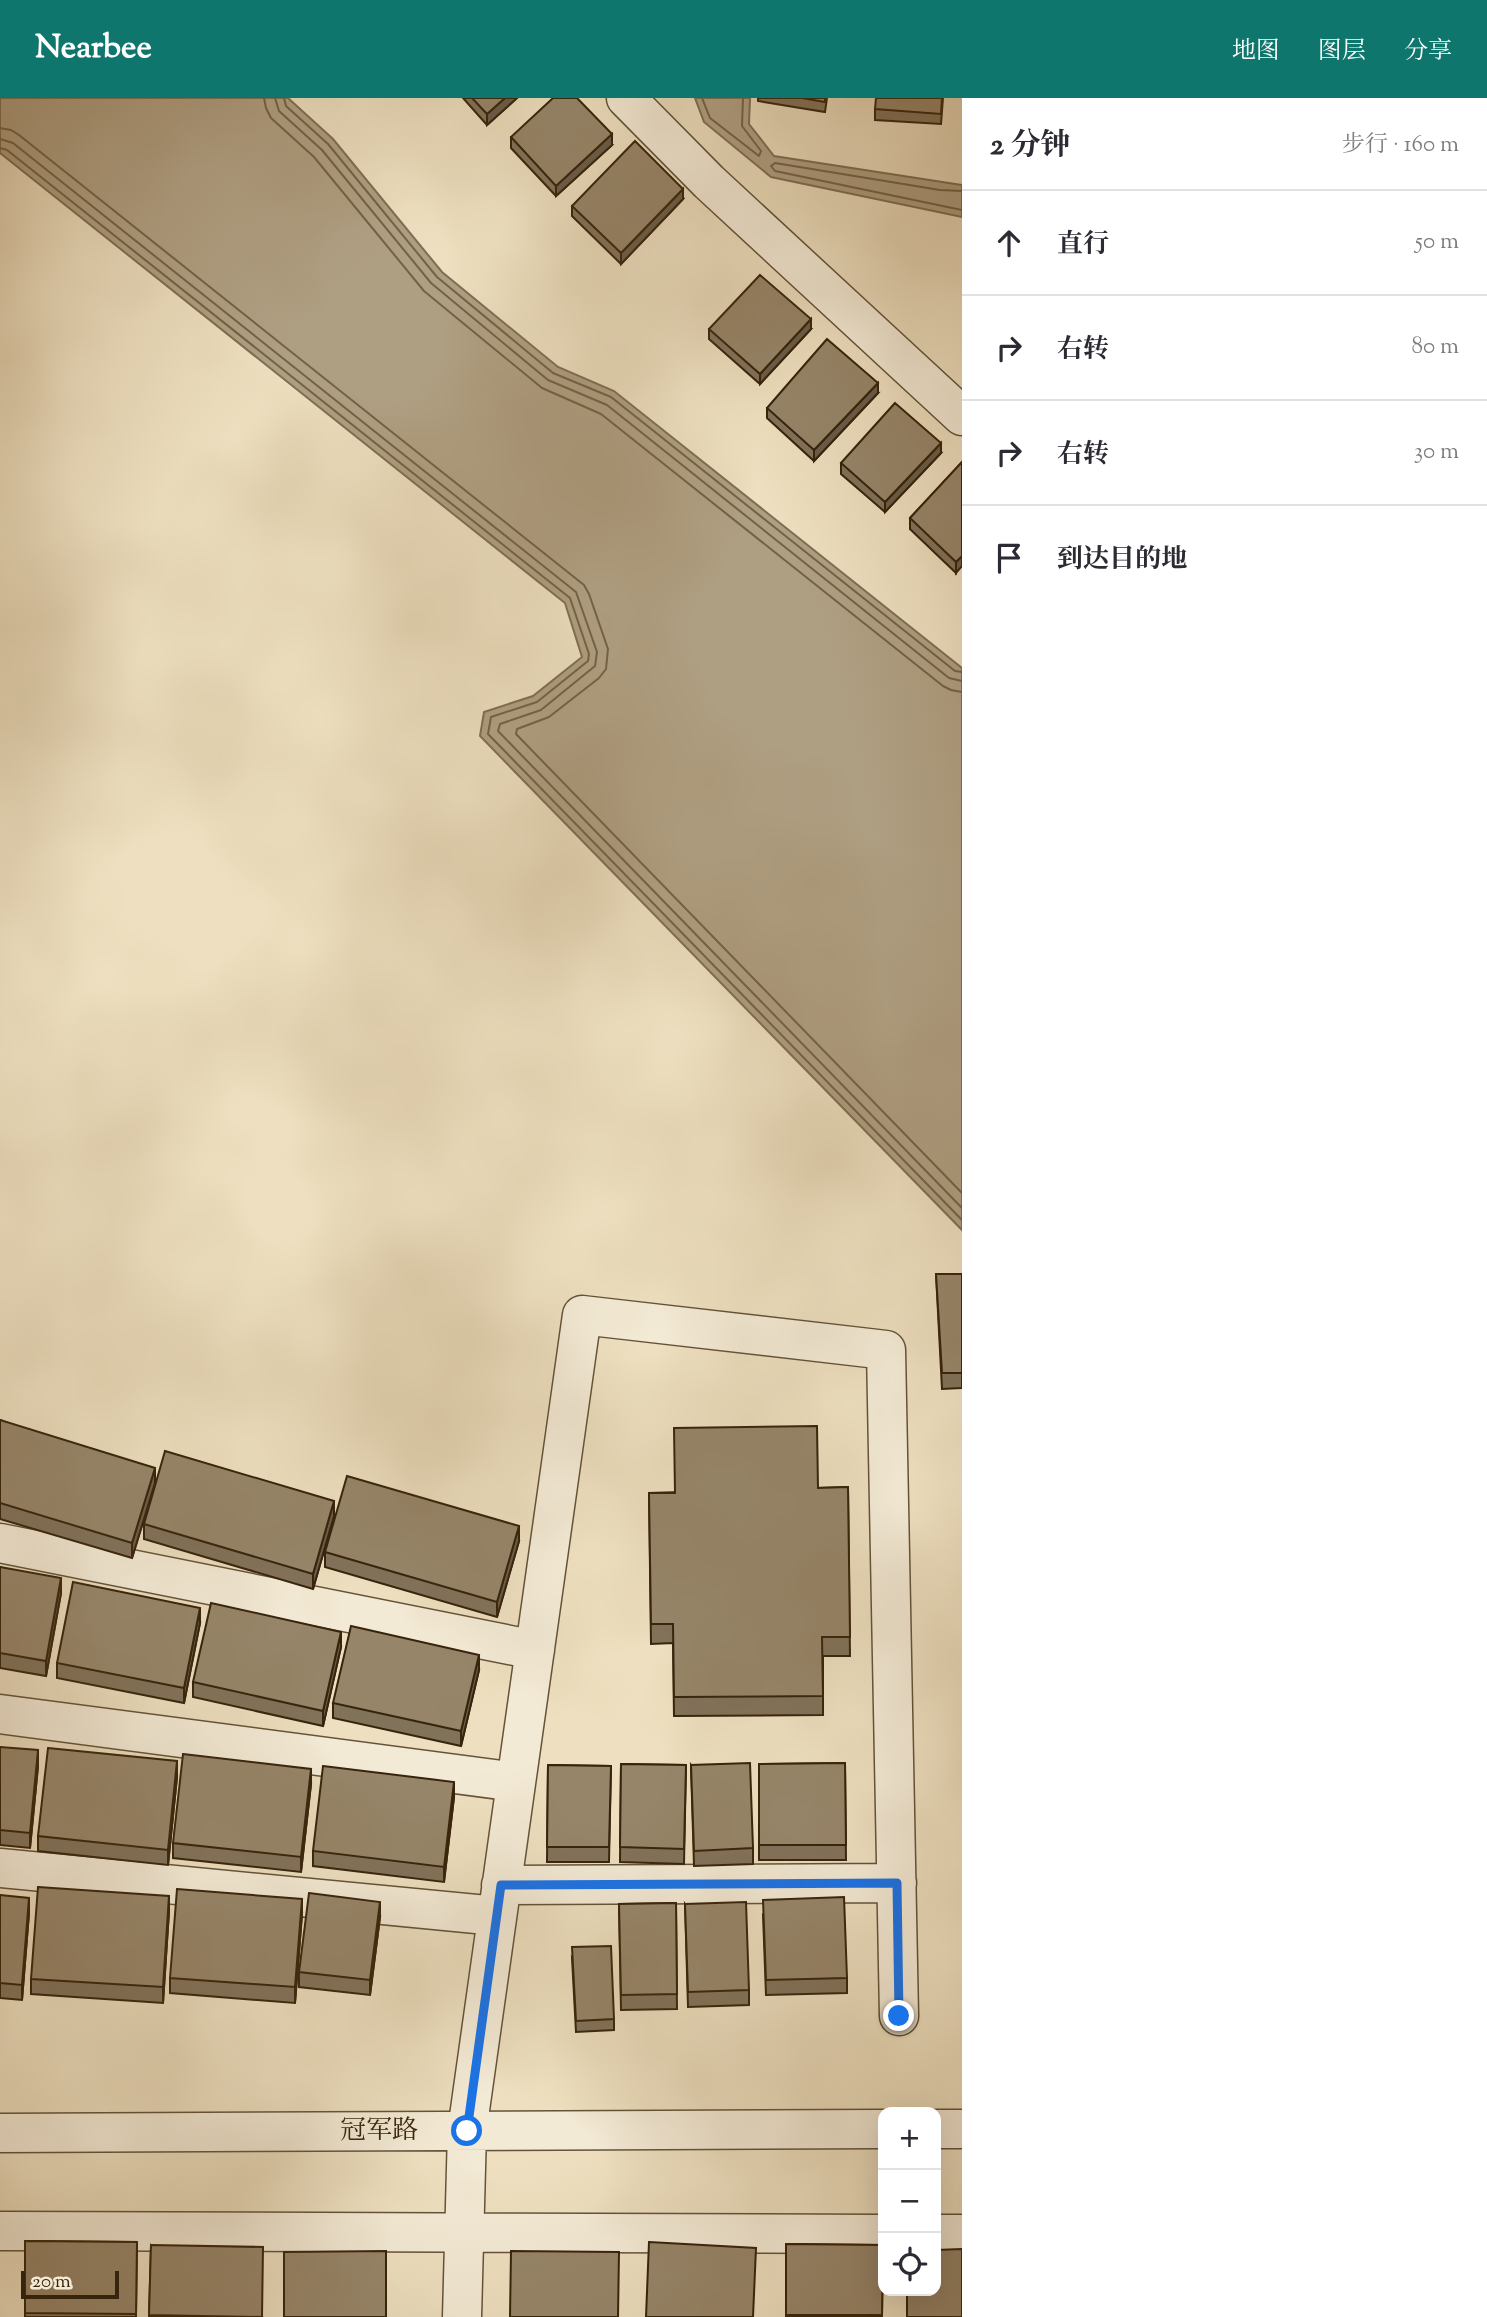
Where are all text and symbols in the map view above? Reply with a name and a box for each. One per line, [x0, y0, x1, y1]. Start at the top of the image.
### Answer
text: Nearbee [35, 25, 152, 73]
text: 地图 [1232, 35, 1280, 69]
text: 图层 [1318, 35, 1366, 69]
text: 分享 [1404, 35, 1452, 69]
text: 2 分钟 [990, 125, 1070, 168]
text: 步行 · 160 m [1342, 129, 1459, 162]
icon: ahead [990, 224, 1028, 262]
text: 50 m [1415, 226, 1459, 259]
text: 直行 [1057, 227, 1109, 264]
icon: right [990, 329, 1028, 367]
text: 80 m [1411, 331, 1459, 364]
text: 右转 [1057, 332, 1109, 369]
icon: right [990, 434, 1028, 472]
text: 30 m [1414, 436, 1459, 469]
text: 右转 [1057, 437, 1109, 474]
icon: arrive [990, 539, 1028, 577]
text: 到达目的地 [1057, 542, 1187, 579]
route end [883, 2000, 914, 2031]
map controls [878, 2107, 941, 2296]
button: + [878, 2107, 941, 2170]
street label: 冠军路 [340, 2113, 418, 2150]
route start [451, 2115, 482, 2146]
button: − [878, 2170, 941, 2233]
button: locate [878, 2233, 941, 2296]
scale bar [21, 2268, 119, 2300]
text: 20 m [32, 2269, 71, 2296]

